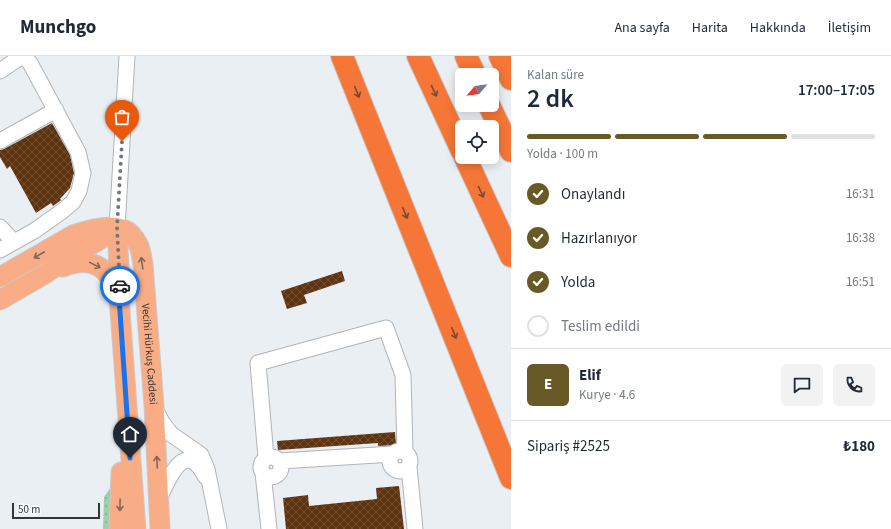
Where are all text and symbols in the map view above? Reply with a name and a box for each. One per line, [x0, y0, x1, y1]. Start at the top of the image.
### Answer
text: Munchgo [20, 14, 96, 41]
text: Ana sayfa [614, 18, 670, 38]
text: Harita [692, 18, 728, 38]
text: Hakkında [750, 18, 806, 38]
text: İletişim [828, 18, 871, 38]
text: Kalan süre [527, 66, 584, 84]
north arrow [455, 68, 499, 112]
map controls [455, 68, 499, 164]
text: 2 dk [527, 80, 574, 117]
text: 17:00–17:05 [798, 80, 875, 101]
one-way arrow [431, 85, 438, 97]
one-way arrow [353, 86, 361, 98]
pin [105, 100, 139, 141]
icon: bag [111, 106, 133, 128]
button: locate [455, 120, 499, 164]
text: Yolda · 100 m [527, 145, 598, 163]
icon: check [527, 183, 549, 205]
text: Onaylandı [561, 184, 625, 205]
text: 16:31 [846, 185, 875, 203]
one-way arrow [478, 186, 485, 198]
one-way arrow [402, 206, 410, 218]
icon: check [527, 227, 549, 249]
text: Hazırlanıyor [561, 228, 637, 249]
text: 16:38 [846, 229, 875, 247]
one-way arrow [33, 252, 45, 259]
one-way arrow [138, 257, 146, 270]
one-way arrow [89, 262, 101, 269]
courier [100, 266, 140, 306]
icon: check [527, 271, 549, 293]
text: Yolda [561, 272, 595, 293]
text: 16:51 [846, 273, 875, 291]
icon: car [109, 275, 131, 297]
street label: Vecihi Hürkuş Caddesi [138, 303, 161, 405]
text: Teslim edildi [561, 316, 640, 337]
one-way arrow [450, 327, 458, 339]
button: chat [781, 364, 823, 406]
button: phone [833, 364, 875, 406]
text: Elif [579, 365, 601, 386]
text: E [544, 374, 552, 395]
text: Kurye · 4.6 [579, 386, 635, 404]
pin [113, 417, 147, 458]
icon: home [119, 423, 141, 445]
text: Sipariş #2525 [527, 436, 610, 457]
text: ₺180 [843, 436, 875, 457]
one-way arrow [153, 456, 160, 469]
one-way arrow [116, 498, 124, 511]
scale bar [12, 501, 100, 520]
text: 50 m [18, 502, 40, 517]

